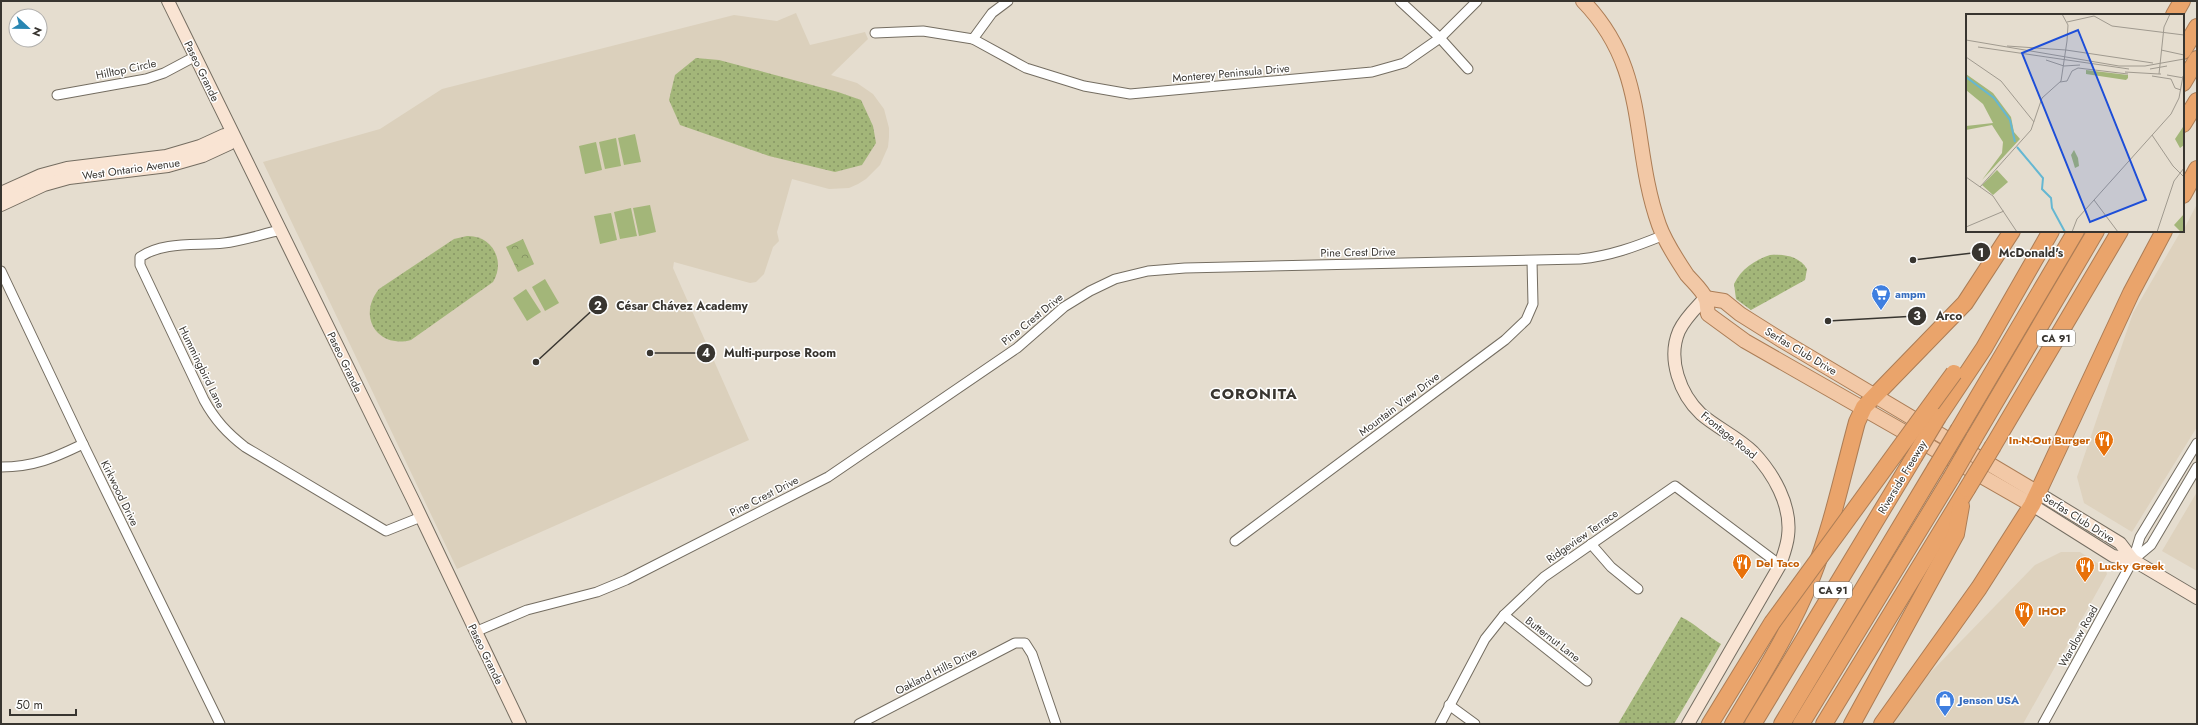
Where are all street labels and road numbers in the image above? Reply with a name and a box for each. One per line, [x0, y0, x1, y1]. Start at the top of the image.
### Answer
street label: Paseo Grande [180, 38, 224, 104]
street label: Hilltop Circle [94, 55, 158, 83]
street label: Monterey Peninsula Drive [1172, 60, 1291, 86]
street label: West Ontario Avenue [81, 154, 181, 184]
street label: Pine Crest Drive [1320, 243, 1396, 261]
street label: Pine Crest Drive [998, 289, 1067, 349]
street label: Hummingbird Lane [175, 323, 229, 411]
street label: Serfas Club Drive [1762, 323, 1840, 379]
street label: Paseo Grande [323, 329, 367, 395]
road number: CA 91 [2037, 330, 2075, 346]
street label: Mountain View Drive [1355, 368, 1443, 440]
street label: Frontage Road [1698, 408, 1760, 462]
street label: Riverside Freeway [1874, 437, 1930, 517]
street label: Kirkwood Drive [97, 457, 143, 529]
street label: Pine Crest Drive [727, 472, 801, 520]
street label: Serfas Club Drive [2040, 490, 2118, 547]
street label: Ridgeview Terrace [1543, 505, 1621, 567]
road number: CA 91 [1814, 582, 1852, 598]
street label: Wardlow Road [2055, 602, 2101, 670]
street label: Butternut Lane [1522, 612, 1584, 666]
street label: Paseo Grande [464, 621, 508, 687]
street label: Oakland Hills Drive [892, 643, 980, 699]

